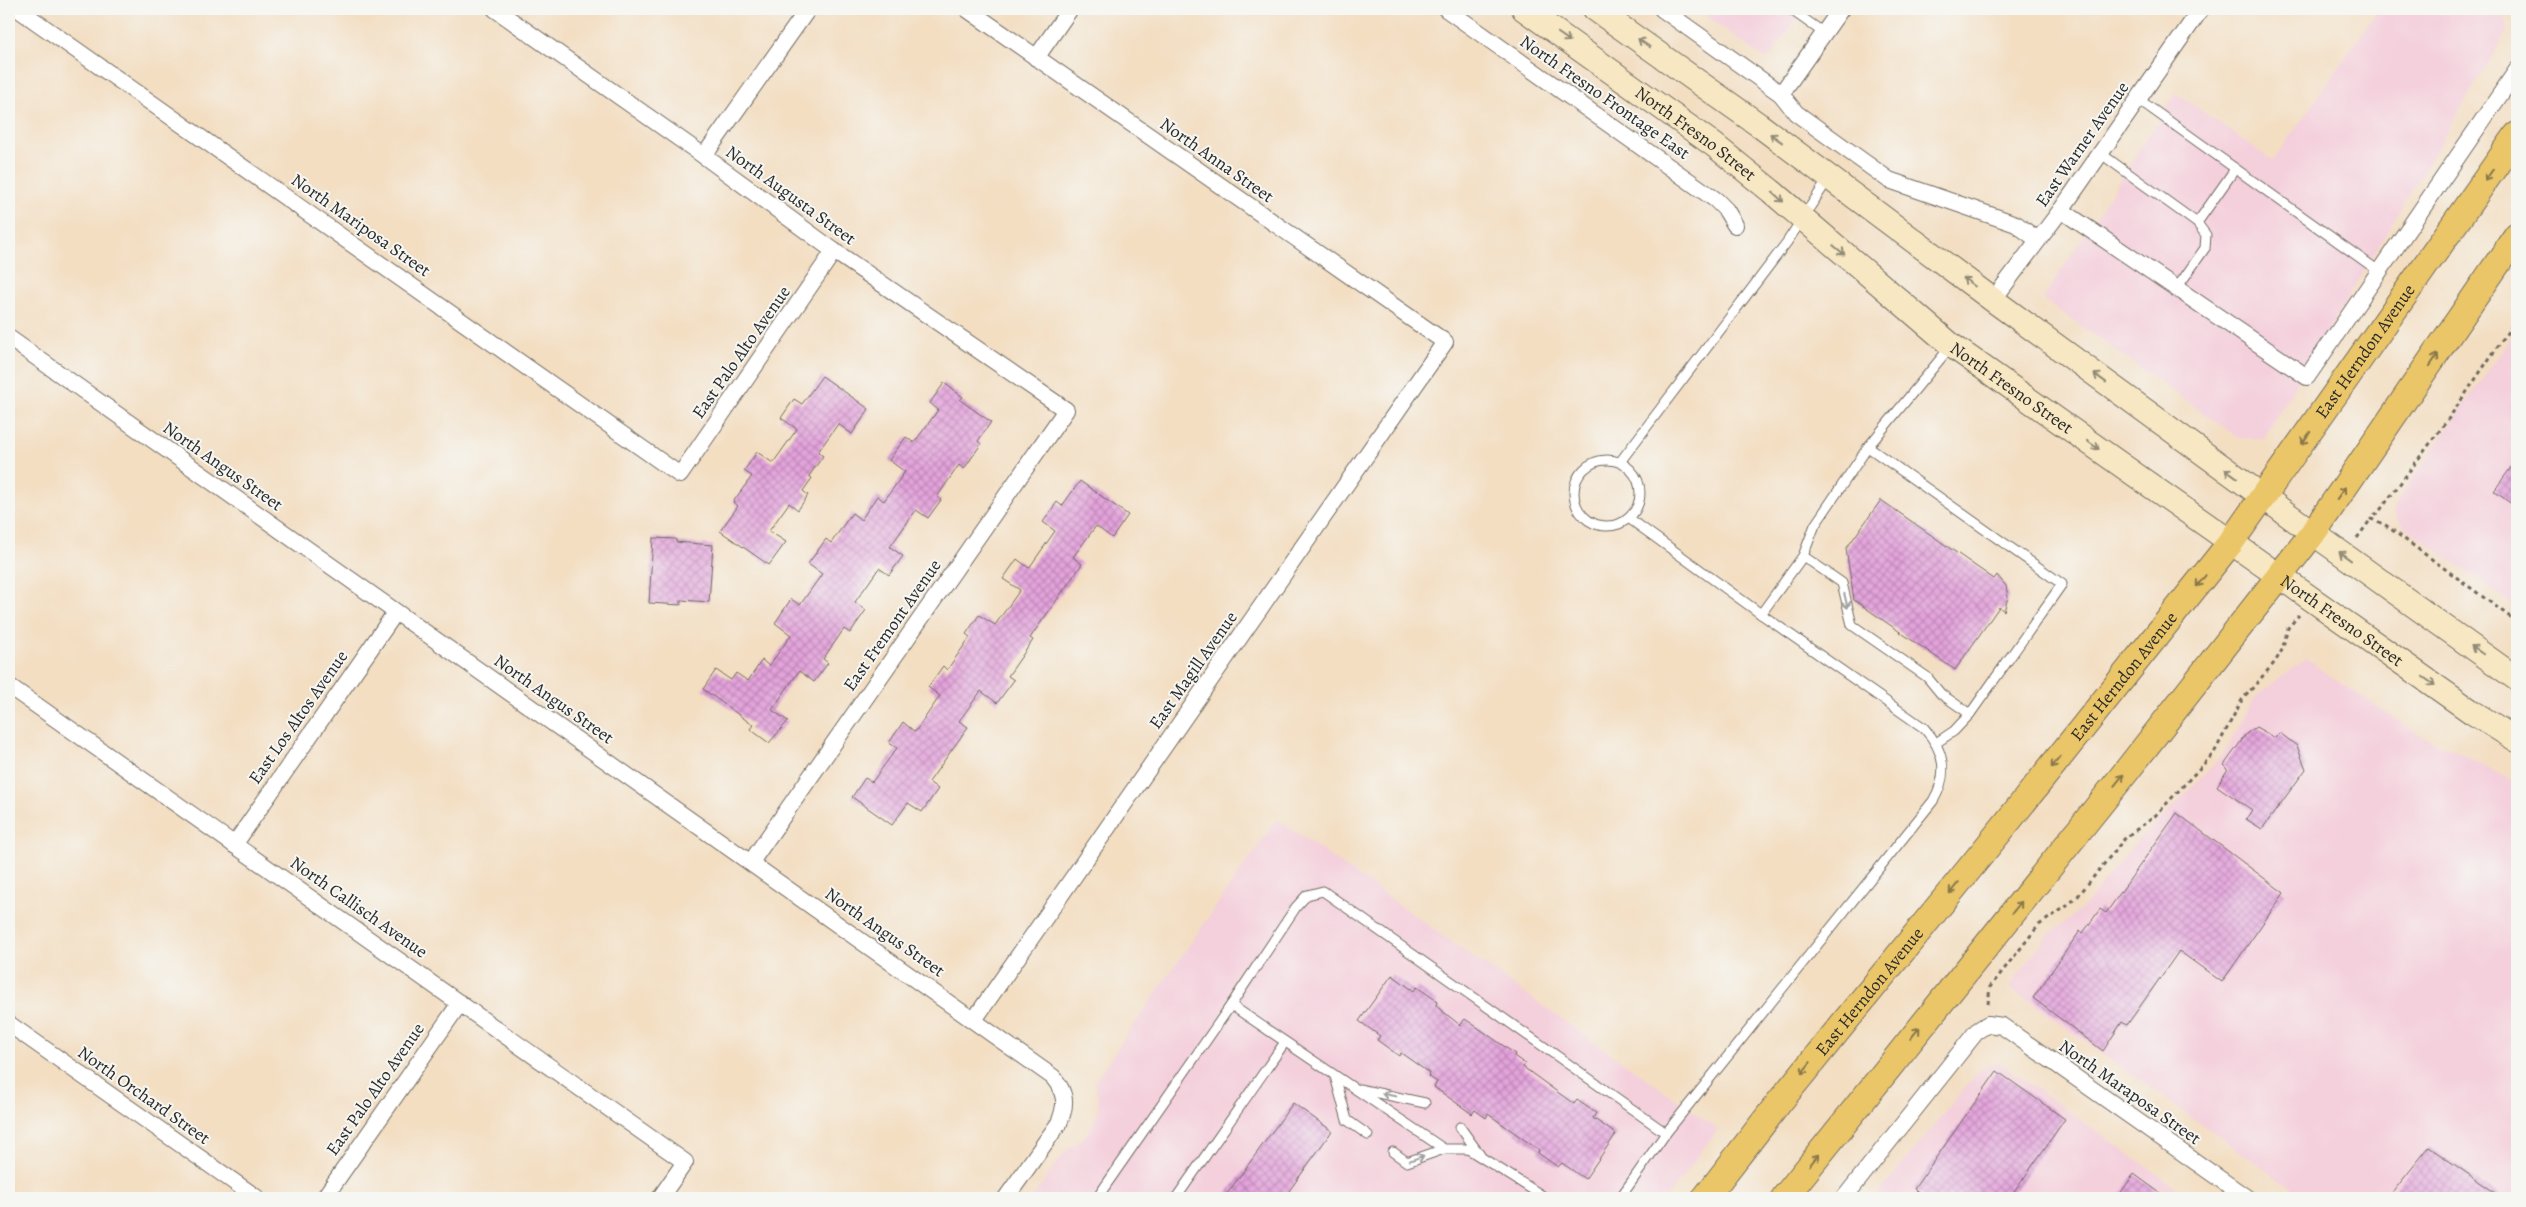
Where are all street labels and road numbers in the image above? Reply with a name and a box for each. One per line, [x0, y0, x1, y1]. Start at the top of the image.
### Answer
street label: North Fresno Frontage East [1515, 29, 1695, 165]
street label: East Warner Avenue [2030, 76, 2134, 212]
street label: North Fresno Street [1630, 80, 1761, 186]
street label: North Anna Street [1155, 112, 1279, 208]
street label: North Augusta Street [721, 140, 861, 250]
street label: North Mariposa Street [287, 168, 435, 282]
street label: East Herndon Avenue [2309, 279, 2421, 423]
street label: East Palo Alto Avenue [686, 281, 796, 423]
street label: North Fresno Street [1945, 336, 2078, 439]
street label: North Angus Street [158, 416, 288, 516]
street label: East Fremont Avenue [837, 554, 947, 696]
street label: North Fresno Street [2276, 569, 2408, 672]
street label: East Magill Avenue [1143, 606, 1243, 734]
street label: East Herndon Avenue [2065, 607, 2183, 746]
street label: East Los Altos Avenue [243, 645, 353, 789]
street label: North Angus Street [489, 649, 619, 749]
street label: North Callisch Avenue [285, 850, 433, 964]
street label: North Angus Street [820, 882, 950, 982]
street label: East Herndon Avenue [1810, 922, 1929, 1061]
street label: East Palo Alto Avenue [320, 1018, 430, 1160]
street label: North Maraposa Street [2054, 1034, 2206, 1150]
street label: North Orchard Street [73, 1040, 215, 1150]

